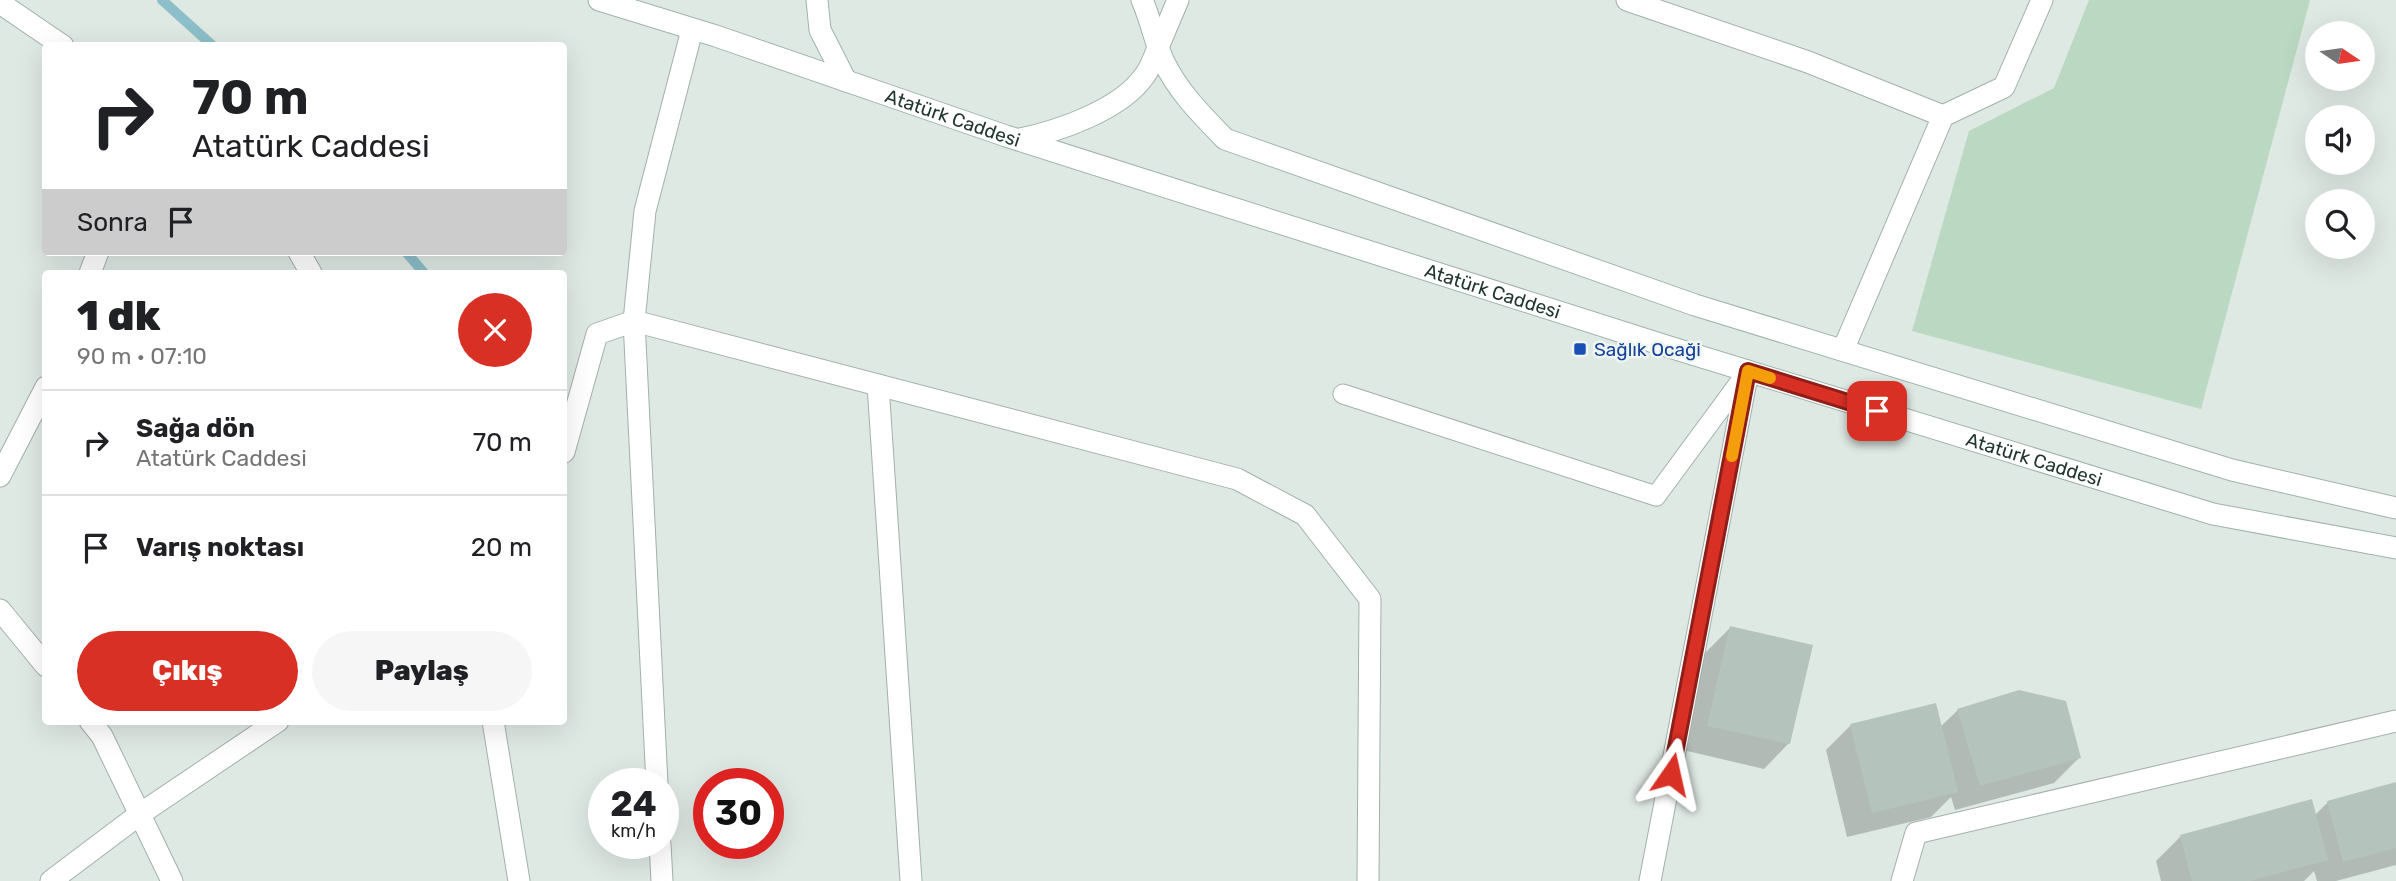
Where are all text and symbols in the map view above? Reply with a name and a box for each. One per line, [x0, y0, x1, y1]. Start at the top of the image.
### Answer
north arrow [2305, 21, 2375, 91]
map controls [2305, 21, 2375, 259]
text: 70 m [192, 68, 309, 126]
icon: right [77, 70, 168, 161]
street label: Atatürk Caddesi [882, 84, 1023, 151]
button: sound [2305, 105, 2375, 175]
text: Atatürk Caddesi [192, 127, 430, 165]
button: search [2305, 189, 2375, 259]
icon: arrive [162, 203, 200, 241]
text: Sonra [77, 207, 148, 238]
street label: Atatürk Caddesi [1422, 258, 1564, 323]
text: 1 dk [77, 291, 160, 341]
button: close [458, 293, 532, 367]
place label: Sağlık Ocaği [1594, 338, 1701, 361]
marker: Sağlık Ocaği [1572, 341, 1588, 357]
text: 90 m · 07:10 [77, 342, 207, 370]
pin [1847, 381, 1907, 441]
icon: arrive [1858, 392, 1896, 430]
text: Sağa dön [136, 413, 255, 444]
icon: right [77, 424, 115, 462]
text: 70 m [473, 427, 532, 458]
street label: Atatürk Caddesi [1963, 427, 2105, 491]
text: Atatürk Caddesi [136, 444, 307, 472]
icon: arrive [77, 529, 115, 567]
text: Varış noktası [136, 532, 304, 563]
text: 20 m [471, 532, 532, 563]
button: Çıkış [77, 631, 298, 711]
button: Paylaş [312, 631, 532, 711]
position arrow [1634, 737, 1708, 811]
speed limit sign: 30 [693, 768, 784, 859]
text: 24 [610, 783, 657, 825]
text: km/h [611, 820, 656, 842]

